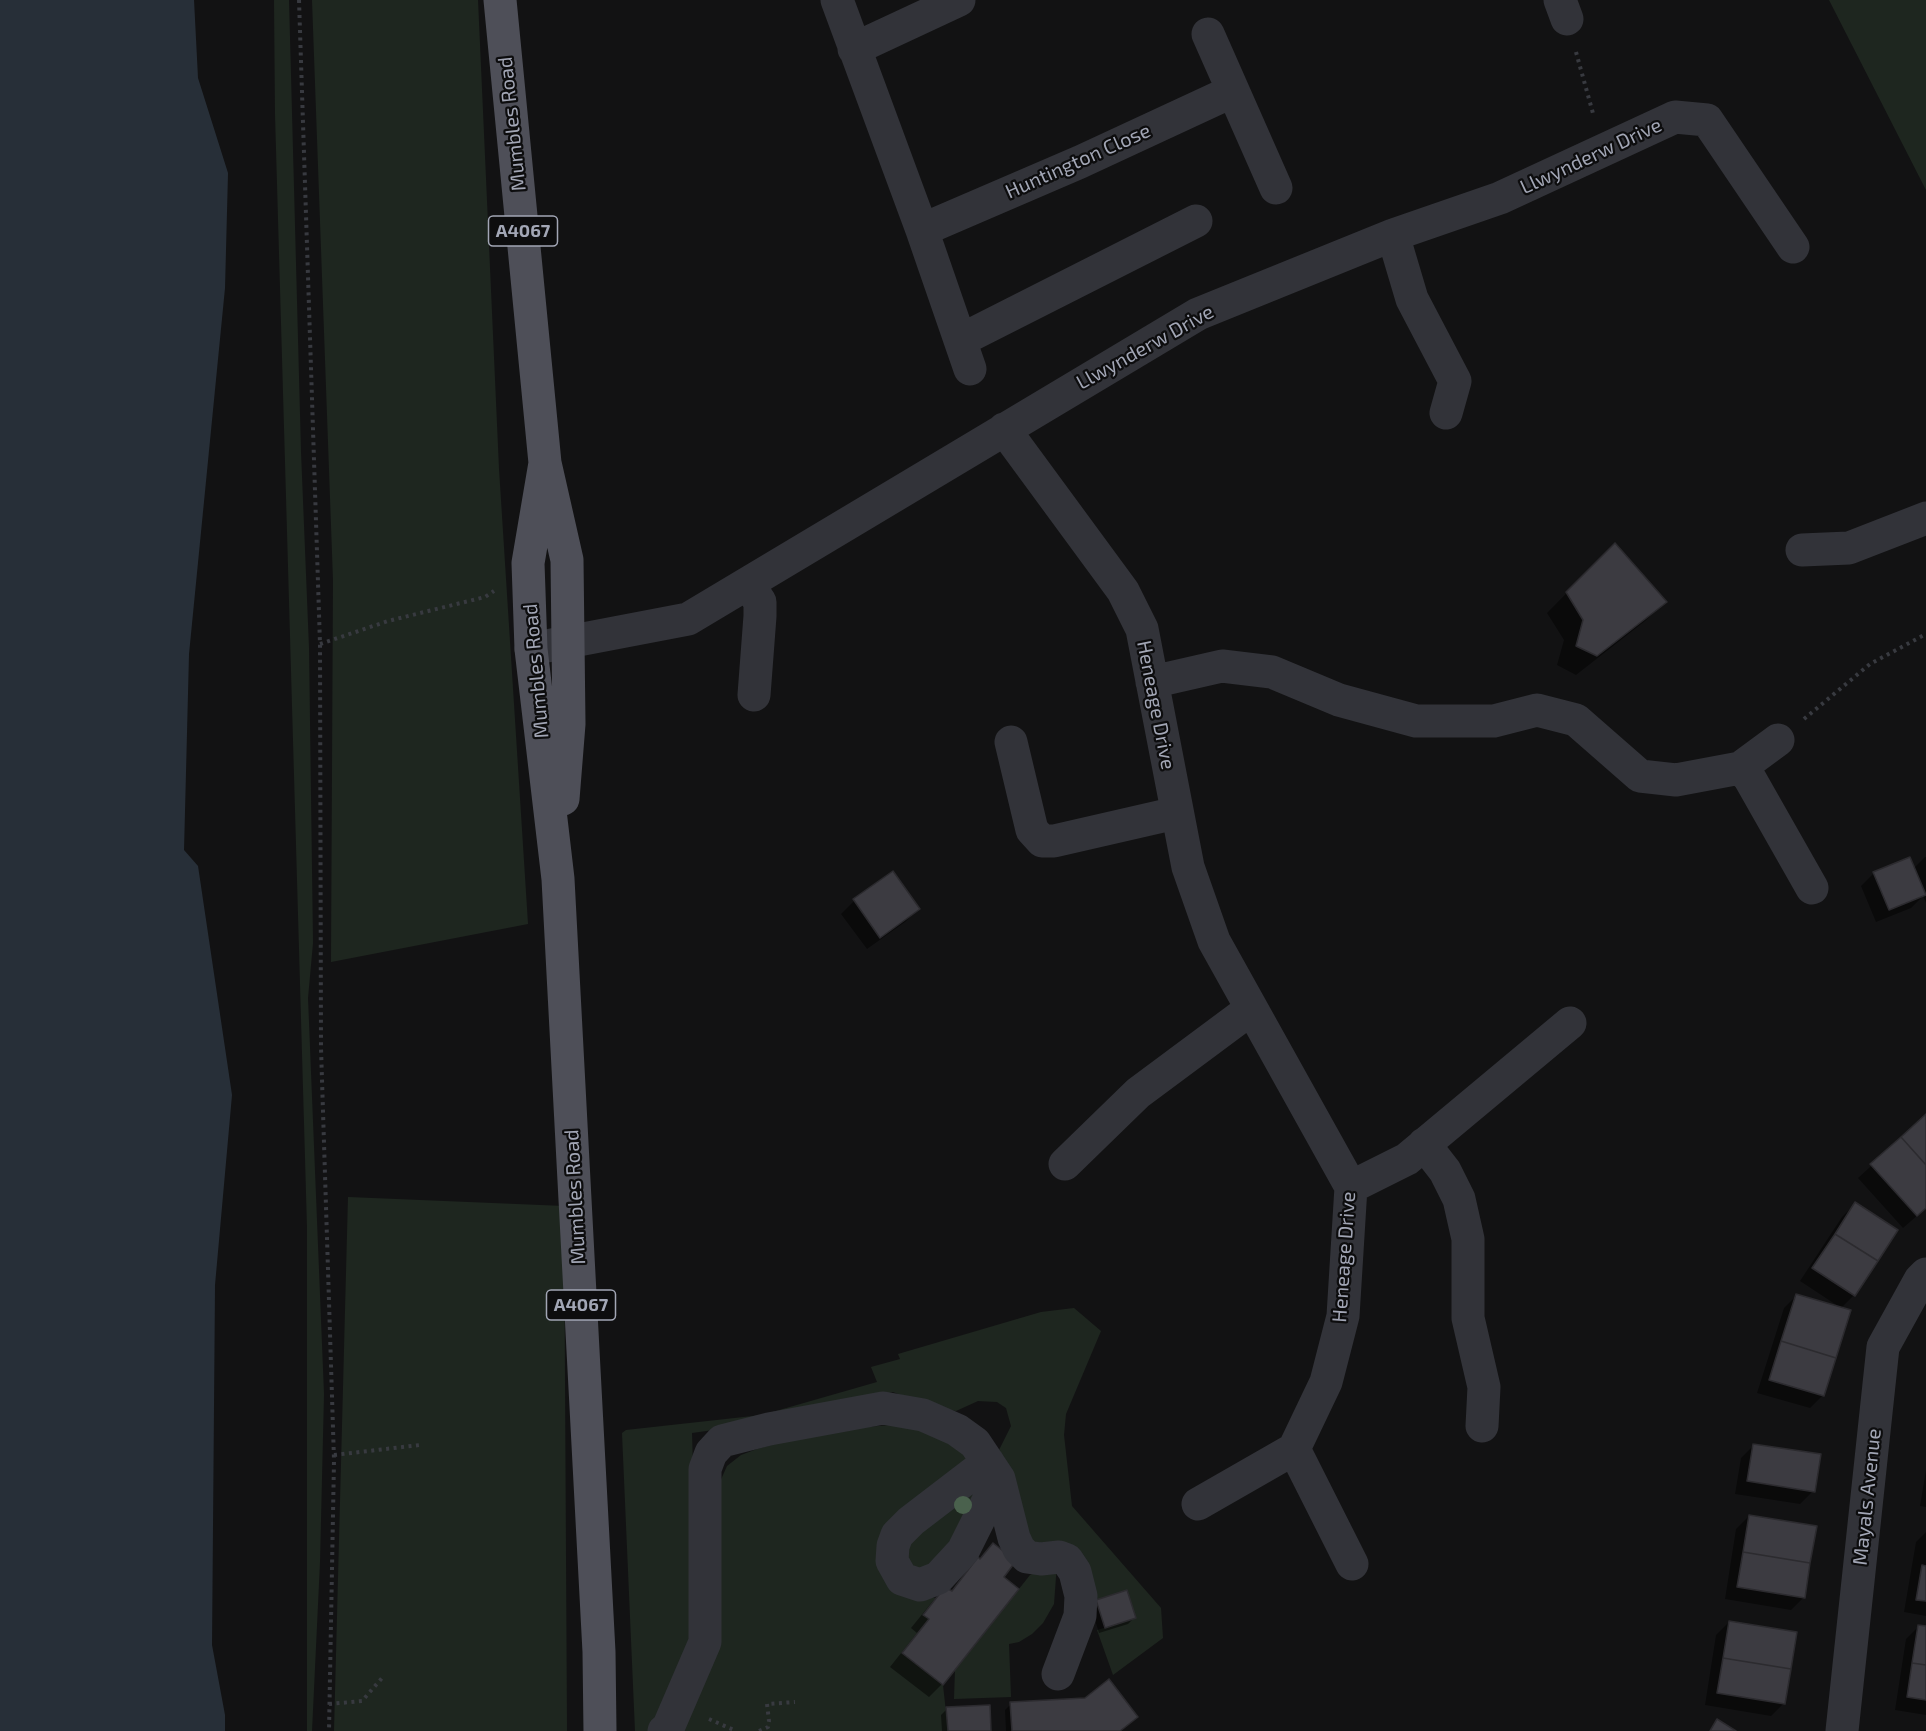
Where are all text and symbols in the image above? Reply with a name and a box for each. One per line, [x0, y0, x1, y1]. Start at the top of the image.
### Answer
street label: Mumbles Road [493, 56, 531, 192]
street label: Llwynderw Drive [1516, 113, 1666, 199]
street label: Huntington Close [1002, 118, 1154, 204]
road number: A4067 [488, 216, 558, 246]
street label: Llwynderw Drive [1072, 299, 1218, 395]
street label: Mumbles Road [518, 603, 554, 739]
street label: Heneage Drive [1132, 638, 1180, 772]
street label: Mumbles Road [559, 1129, 591, 1265]
street label: Heneage Drive [1327, 1191, 1361, 1323]
road number: A4067 [546, 1290, 616, 1320]
street label: Mayals Avenue [1848, 1427, 1886, 1567]

